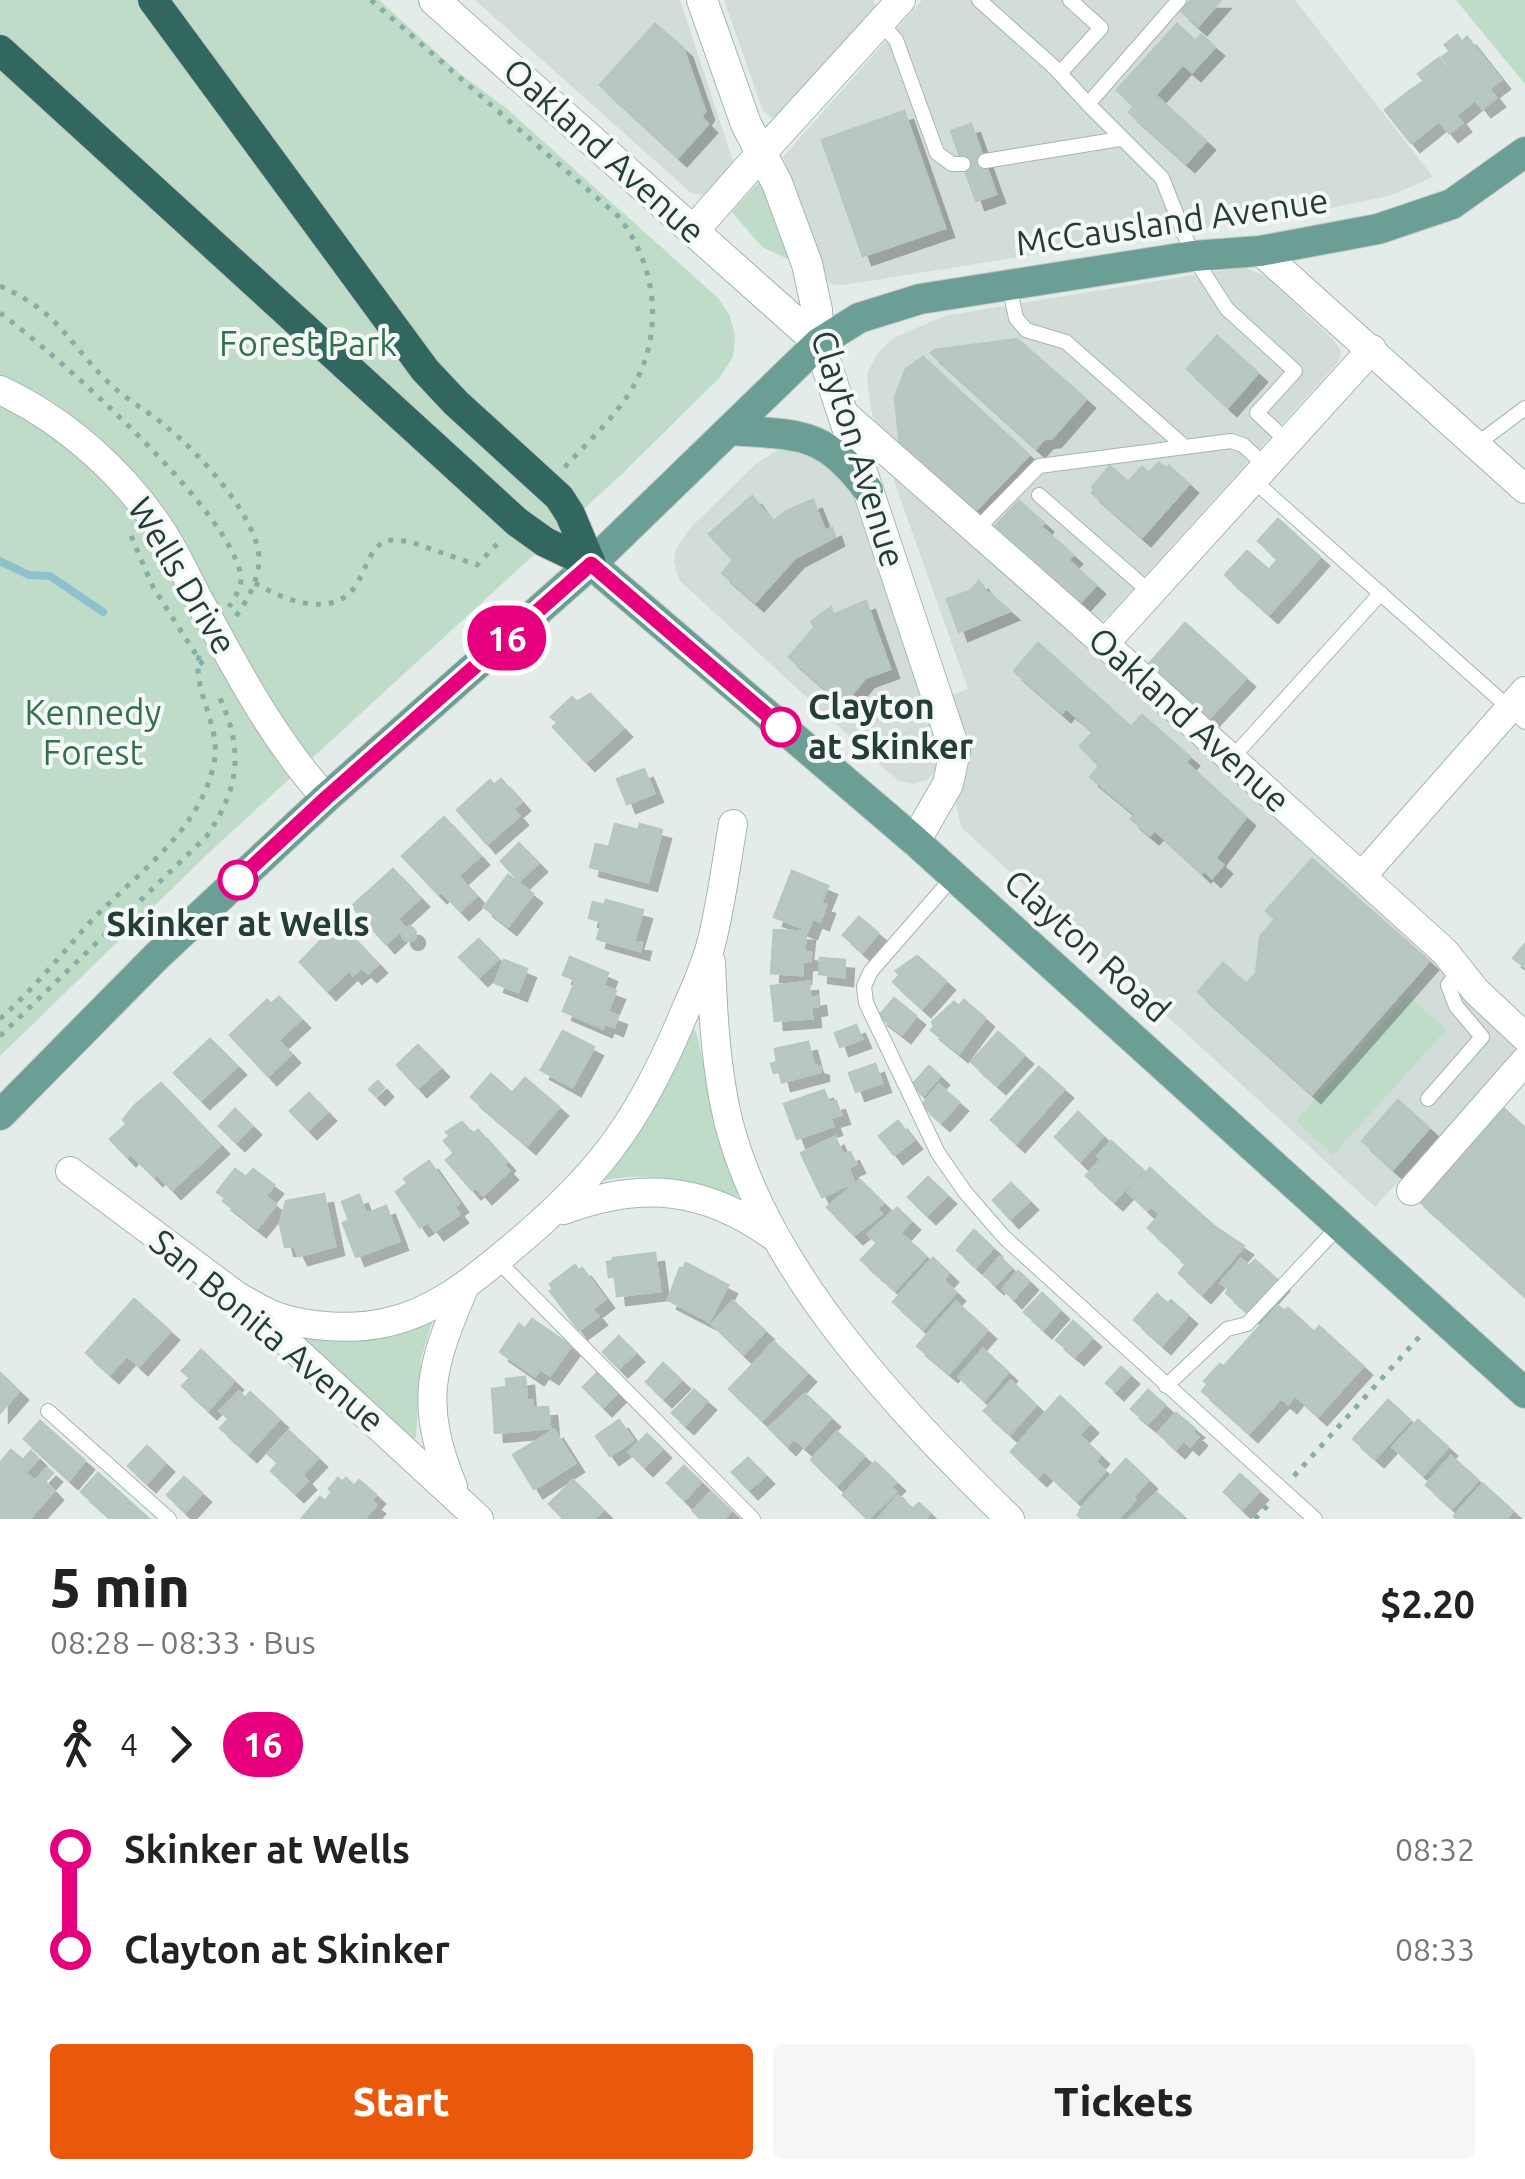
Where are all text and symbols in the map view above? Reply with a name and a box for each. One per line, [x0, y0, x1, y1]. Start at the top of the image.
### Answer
street label: Oakland Avenue [496, 50, 713, 251]
street label: McCausland Avenue [1013, 179, 1331, 263]
park label: Forest Park [219, 323, 397, 363]
street label: Clayton Avenue [804, 325, 914, 572]
street label: Wells Drive [121, 490, 245, 661]
line badge: 16 [462, 606, 552, 670]
text: 16 [487, 618, 527, 658]
street label: Oakland Avenue [1081, 619, 1298, 820]
place label: Clayton at Skinker [808, 686, 974, 766]
park label: Kennedy Forest [25, 692, 162, 772]
marker: Clayton at Skinker [762, 708, 800, 746]
marker: Skinker at Wells [219, 861, 257, 899]
street label: Clayton Road [997, 861, 1178, 1030]
place label: Skinker at Wells [106, 903, 370, 943]
street label: San Bonita Avenue [142, 1221, 393, 1440]
text: 5 min [50, 1556, 190, 1617]
text: $2.20 [1380, 1583, 1475, 1625]
text: 08:28 – 08:33 · Bus [50, 1624, 316, 1660]
icon: walk [50, 1717, 105, 1772]
icon: forward [153, 1717, 208, 1772]
text: 16 [243, 1724, 283, 1764]
text: 4 [120, 1726, 138, 1762]
text: Skinker at Wells [124, 1828, 410, 1870]
text: 08:32 [1395, 1831, 1475, 1867]
text: Clayton at Skinker [124, 1928, 450, 1970]
text: 08:33 [1395, 1931, 1475, 1967]
button: Start [50, 2044, 753, 2159]
button: Tickets [773, 2044, 1475, 2159]

